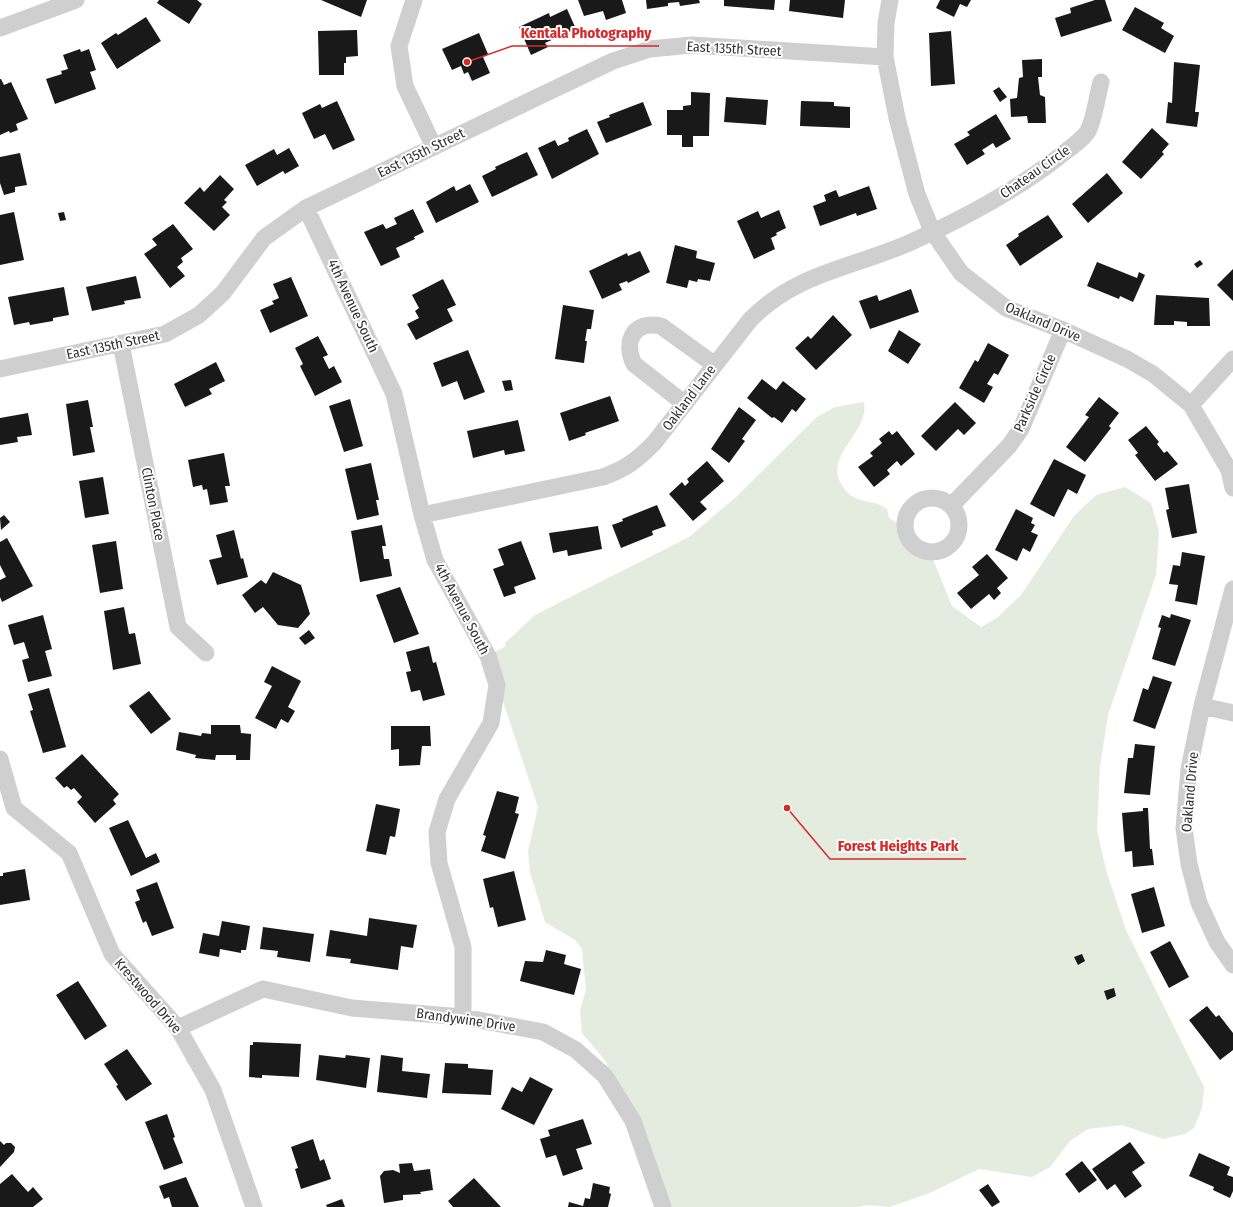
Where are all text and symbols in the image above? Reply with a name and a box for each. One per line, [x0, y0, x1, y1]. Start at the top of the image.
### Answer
callout: Kentala Photography [512, 19, 659, 46]
text: Kentala Photography [521, 24, 652, 42]
street label: East 135th Street [686, 38, 782, 60]
street label: East 135th Street [375, 124, 468, 181]
street label: Chateau Circle [997, 142, 1073, 202]
street label: 4th Avenue South [324, 257, 382, 355]
street label: Oakland Drive [1003, 298, 1083, 346]
street label: East 135th Street [65, 327, 162, 363]
street label: Parkside Circle [1010, 351, 1060, 435]
street label: Oakland Lane [659, 362, 719, 434]
street label: Clinton Place [138, 466, 168, 542]
street label: 4th Avenue South [431, 560, 493, 658]
street label: Oakland Drive [1178, 751, 1202, 833]
callout: Forest Heights Park [830, 832, 966, 859]
text: Forest Heights Park [838, 837, 959, 855]
street label: Krestwood Drive [111, 955, 185, 1037]
street label: Brandywine Drive [415, 1005, 517, 1035]

